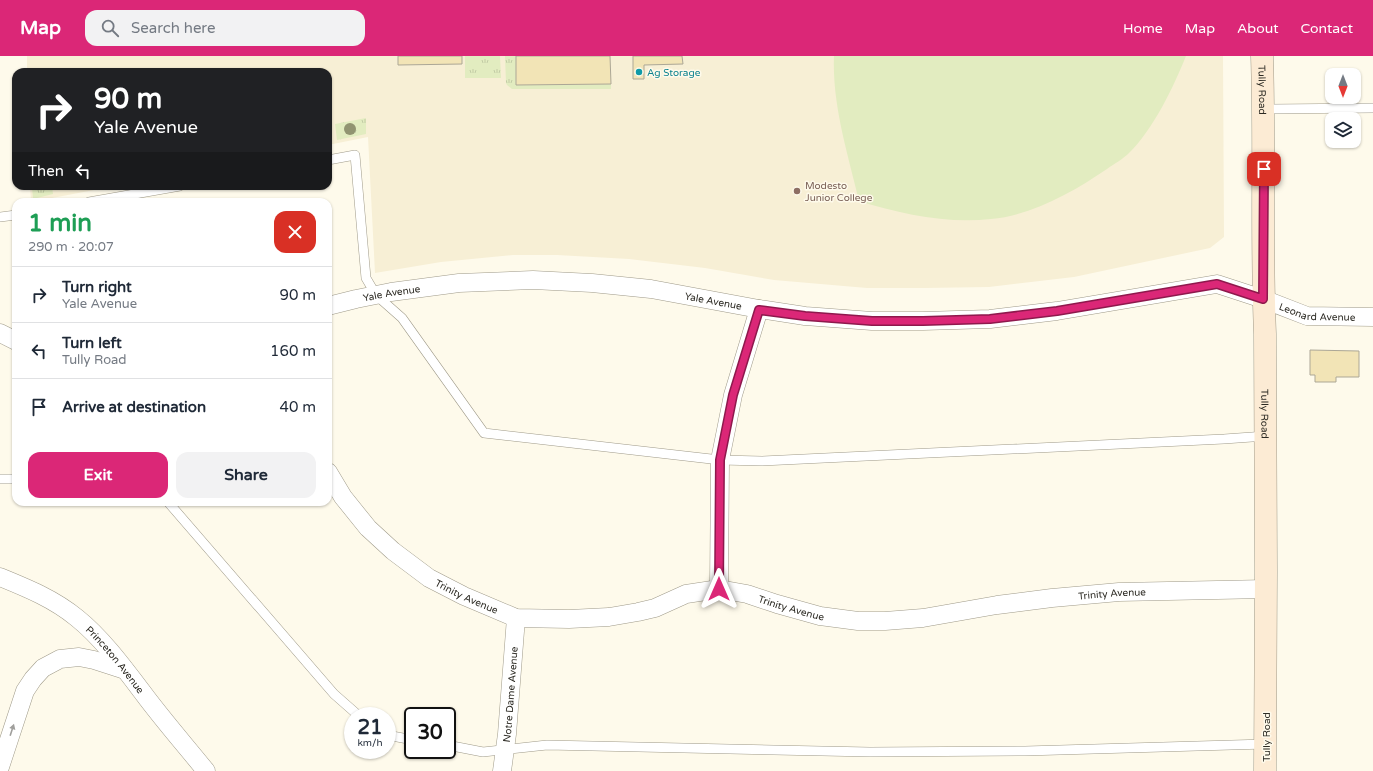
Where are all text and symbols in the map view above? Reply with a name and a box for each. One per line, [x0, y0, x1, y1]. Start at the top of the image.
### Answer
search box [85, 10, 365, 46]
text: Map [20, 17, 61, 39]
icon: search [99, 17, 121, 39]
text: Search here [131, 19, 215, 37]
text: Home [1123, 20, 1163, 37]
text: Map [1185, 20, 1215, 37]
text: About [1237, 20, 1279, 37]
text: Contact [1301, 20, 1353, 37]
street label: Tully Road [1255, 65, 1268, 115]
marker: Ag Storage [634, 67, 644, 77]
place label: Ag Storage [647, 67, 701, 79]
north arrow [1325, 68, 1361, 104]
map controls [1325, 68, 1361, 148]
text: 90 m [94, 82, 162, 116]
icon: right [28, 84, 80, 136]
button: layers [1325, 112, 1361, 148]
text: Yale Avenue [94, 116, 198, 138]
pin [1247, 152, 1281, 186]
icon: arrive [1253, 158, 1275, 180]
icon: left [72, 160, 94, 182]
text: Then [28, 162, 64, 180]
place label: Modesto Junior College [805, 180, 873, 204]
marker: Modesto Junior College [792, 186, 802, 196]
text: 1 min [28, 209, 92, 238]
button: close [274, 211, 316, 253]
text: 290 m · 20:07 [28, 239, 114, 255]
text: Turn right [62, 278, 132, 296]
street label: Yale Avenue [362, 283, 421, 304]
icon: right [28, 284, 50, 306]
text: 90 m [279, 286, 316, 304]
street label: Yale Avenue [684, 290, 743, 313]
text: Yale Avenue [62, 296, 137, 312]
street label: Leonard Avenue [1277, 301, 1356, 324]
text: Turn left [62, 334, 122, 352]
icon: left [28, 340, 50, 362]
text: 160 m [270, 342, 316, 360]
text: Tully Road [62, 352, 127, 368]
street label: Tully Road [1258, 389, 1270, 439]
icon: arrive [28, 396, 50, 418]
text: Arrive at destination [62, 398, 206, 416]
text: 40 m [279, 398, 316, 416]
button: Exit [28, 452, 168, 498]
button: Share [176, 452, 316, 498]
position arrow [698, 568, 740, 610]
street label: Trinity Avenue [433, 577, 500, 617]
street label: Trinity Avenue [1078, 586, 1146, 603]
street label: Trinity Avenue [757, 593, 825, 624]
street label: Princeton Avenue [83, 624, 146, 696]
street label: Notre Dame Avenue [501, 646, 521, 743]
speed limit sign: 30 [404, 707, 456, 759]
street label: Tully Road [1261, 712, 1273, 762]
text: 21 [357, 716, 383, 740]
one-way arrow [9, 723, 15, 735]
text: km/h [357, 737, 383, 749]

